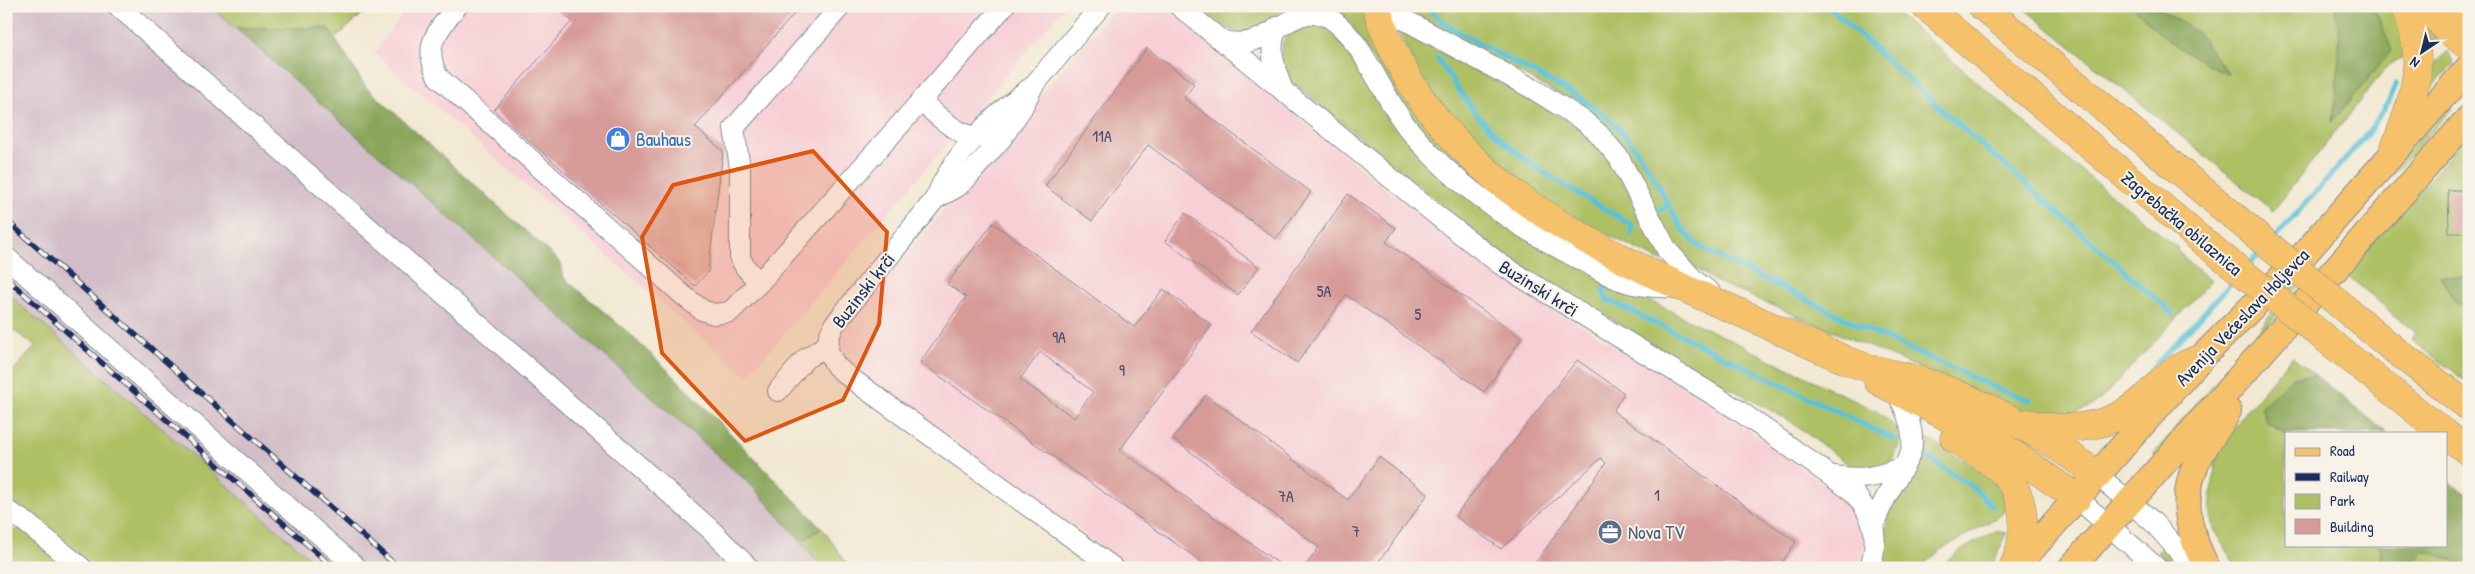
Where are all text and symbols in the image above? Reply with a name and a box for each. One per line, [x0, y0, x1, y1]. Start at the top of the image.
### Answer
north arrow [2398, 28, 2448, 78]
text: N [2405, 53, 2423, 73]
house number: 11A [1092, 125, 1112, 147]
shop icon: Bauhaus [605, 126, 631, 152]
place label: Bauhaus [636, 126, 691, 152]
street label: Zagrebačka obilaznica [2116, 165, 2249, 282]
street label: Avenija Većeslava Holjevca [2169, 242, 2315, 392]
street label: Buzinski krči [825, 247, 901, 333]
street label: Buzinski krči [1494, 253, 1584, 323]
house number: 5A [1317, 280, 1331, 302]
house number: 5 [1415, 303, 1422, 325]
house number: 9A [1052, 326, 1066, 348]
house number: 9 [1119, 359, 1125, 381]
legend [2285, 432, 2448, 546]
text: Road [2330, 440, 2355, 461]
text: Railway [2330, 466, 2369, 487]
house number: 1 [1654, 484, 1660, 506]
house number: 7A [1278, 485, 1294, 507]
text: Park [2330, 490, 2355, 511]
text: Building [2330, 516, 2374, 537]
office icon: Nova TV [1597, 519, 1623, 545]
place label: Nova TV [1628, 519, 1685, 545]
house number: 7 [1352, 520, 1360, 542]

